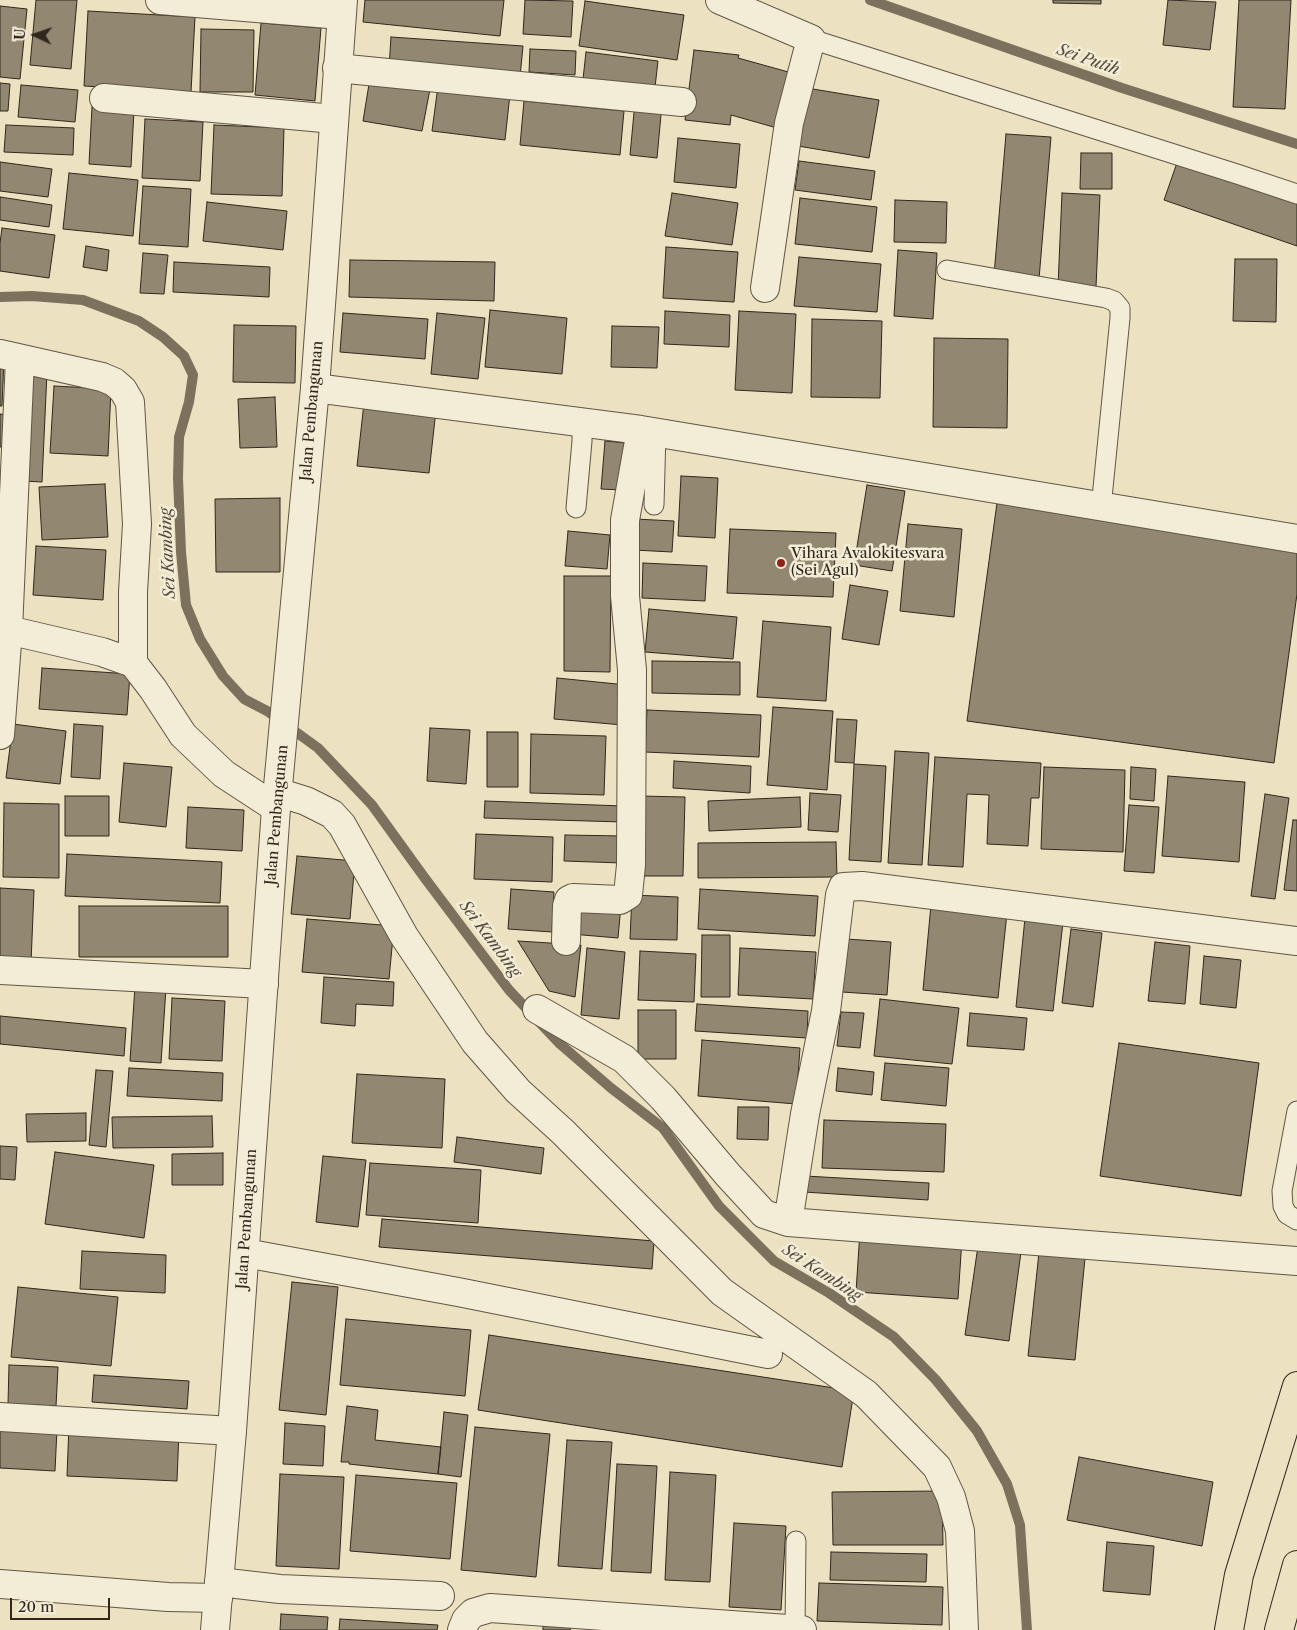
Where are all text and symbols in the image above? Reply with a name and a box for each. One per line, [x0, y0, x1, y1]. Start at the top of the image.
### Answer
north arrow [10, 10, 60, 60]
text: U [11, 28, 29, 40]
water label: Sei Putih [1054, 40, 1122, 80]
street label: Jalan Pembangunan [297, 340, 327, 482]
water label: Sei Kambing [156, 507, 180, 599]
place label: Vihara Avalokitesvara (Sei Agul) [791, 545, 944, 580]
marker: Vihara Avalokitesvara (Sei Agul) [775, 557, 787, 569]
street label: Jalan Pembangunan [262, 744, 292, 886]
water label: Sei Kambing [455, 897, 525, 981]
street label: Jalan Pembangunan [233, 1148, 261, 1290]
water label: Sei Kambing [779, 1240, 865, 1306]
scale bar [12, 1588, 112, 1620]
text: 20 m [18, 1597, 54, 1616]

